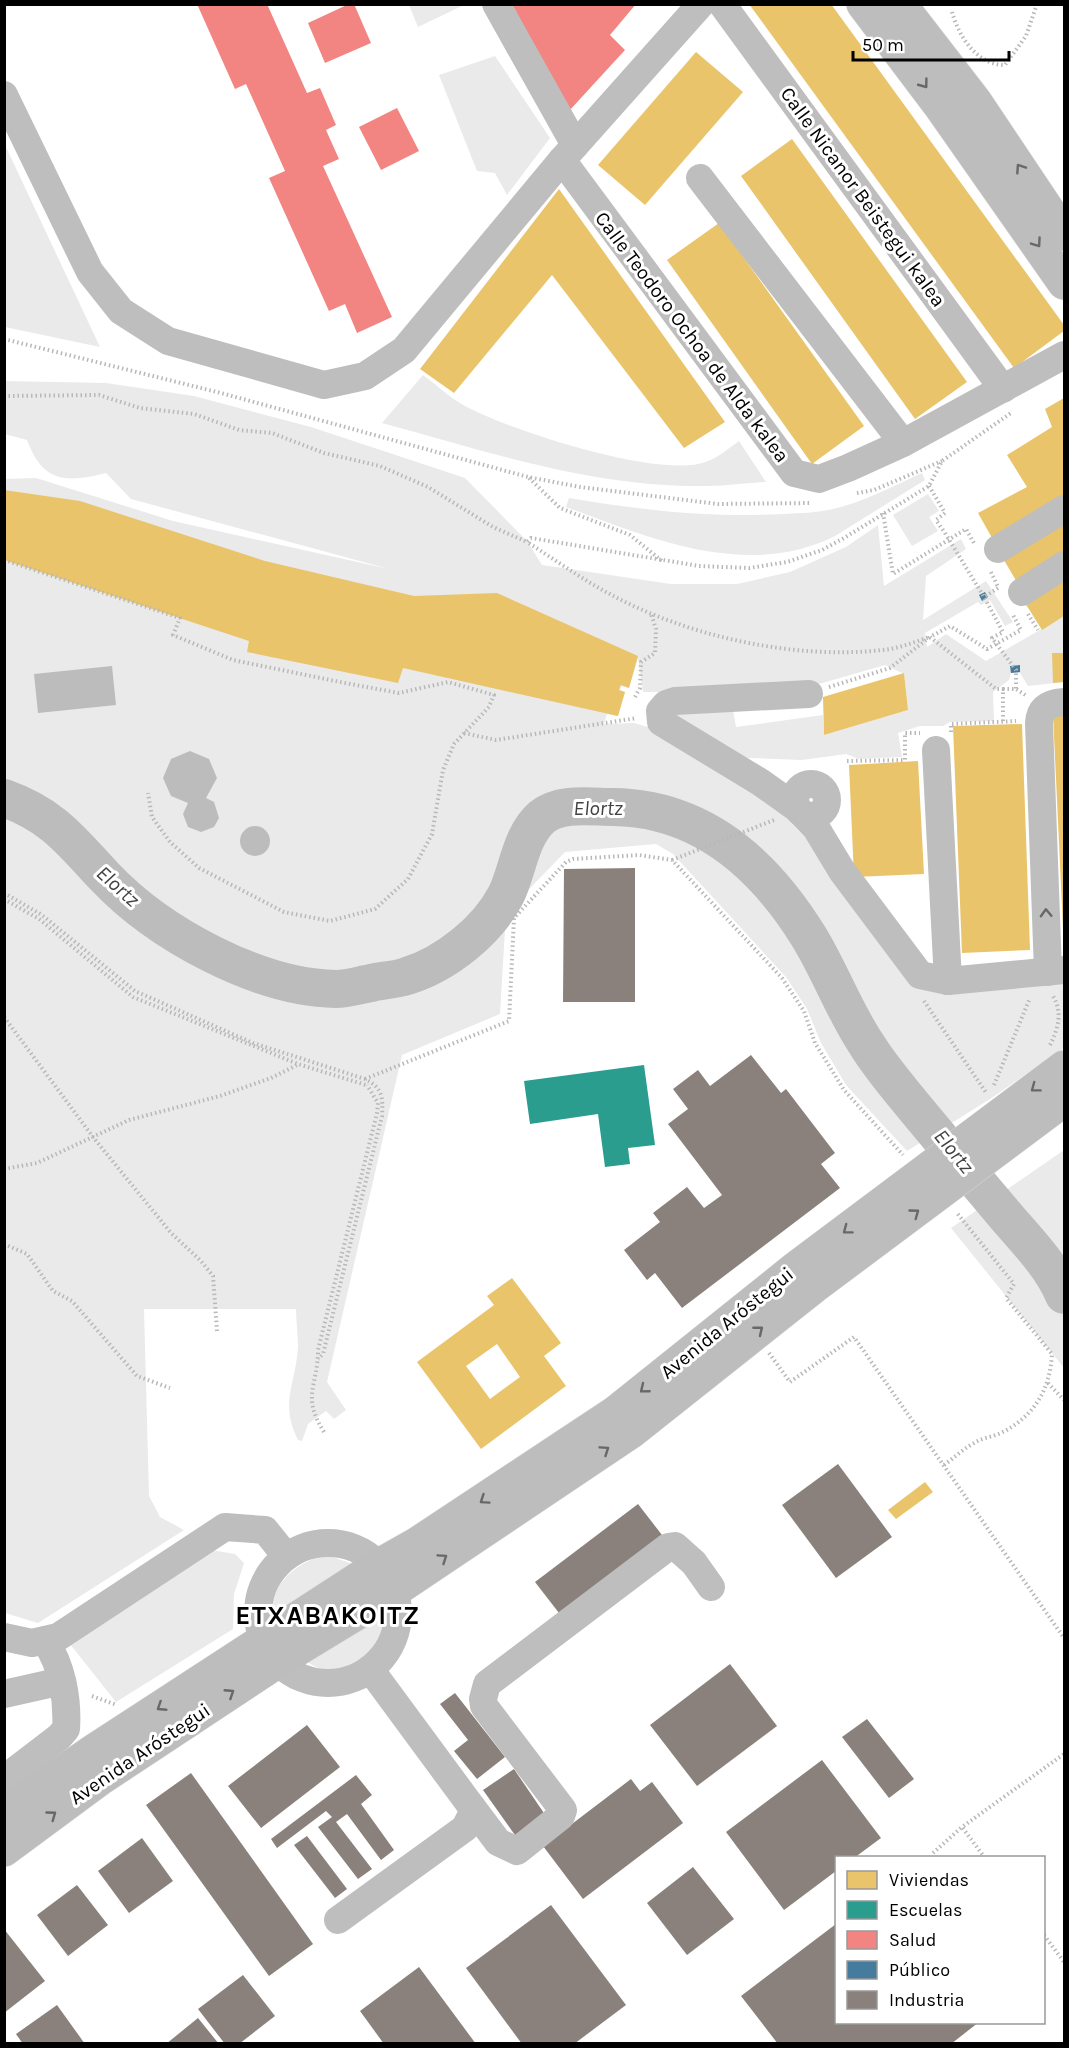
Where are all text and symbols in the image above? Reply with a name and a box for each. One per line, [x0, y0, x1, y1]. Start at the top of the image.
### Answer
scale bar [853, 24, 1009, 62]
text: 50 m [862, 34, 904, 56]
one-way arrow [916, 78, 927, 89]
street label: Calle Nicanor Beistegui kalea [776, 83, 950, 311]
one-way arrow [1016, 163, 1027, 174]
street label: Calle Teodoro Ochoa de Alda kalea [590, 207, 794, 467]
one-way arrow [1030, 237, 1041, 248]
water label: Elortz [573, 796, 623, 820]
water label: Elortz [92, 861, 144, 911]
one-way arrow [1040, 909, 1053, 918]
one-way arrow [1031, 1081, 1042, 1092]
water label: Elortz [929, 1124, 979, 1178]
one-way arrow [908, 1209, 919, 1220]
one-way arrow [842, 1223, 853, 1234]
street label: Avenida Aróstegui [656, 1262, 798, 1384]
one-way arrow [752, 1327, 763, 1338]
one-way arrow [640, 1382, 651, 1393]
one-way arrow [598, 1446, 609, 1457]
one-way arrow [479, 1493, 490, 1504]
one-way arrow [437, 1554, 447, 1566]
district label: ETXABAKOITZ [235, 1600, 421, 1631]
one-way arrow [224, 1689, 234, 1701]
street label: Avenida Aróstegui [65, 1699, 215, 1809]
one-way arrow [157, 1700, 168, 1711]
one-way arrow [45, 1811, 56, 1822]
legend [835, 1856, 1045, 2024]
text: Viviendas [889, 1869, 969, 1891]
text: Escuelas [889, 1899, 962, 1921]
text: Salud [889, 1929, 936, 1951]
text: Público [889, 1959, 950, 1981]
text: Industria [889, 1989, 964, 2011]

